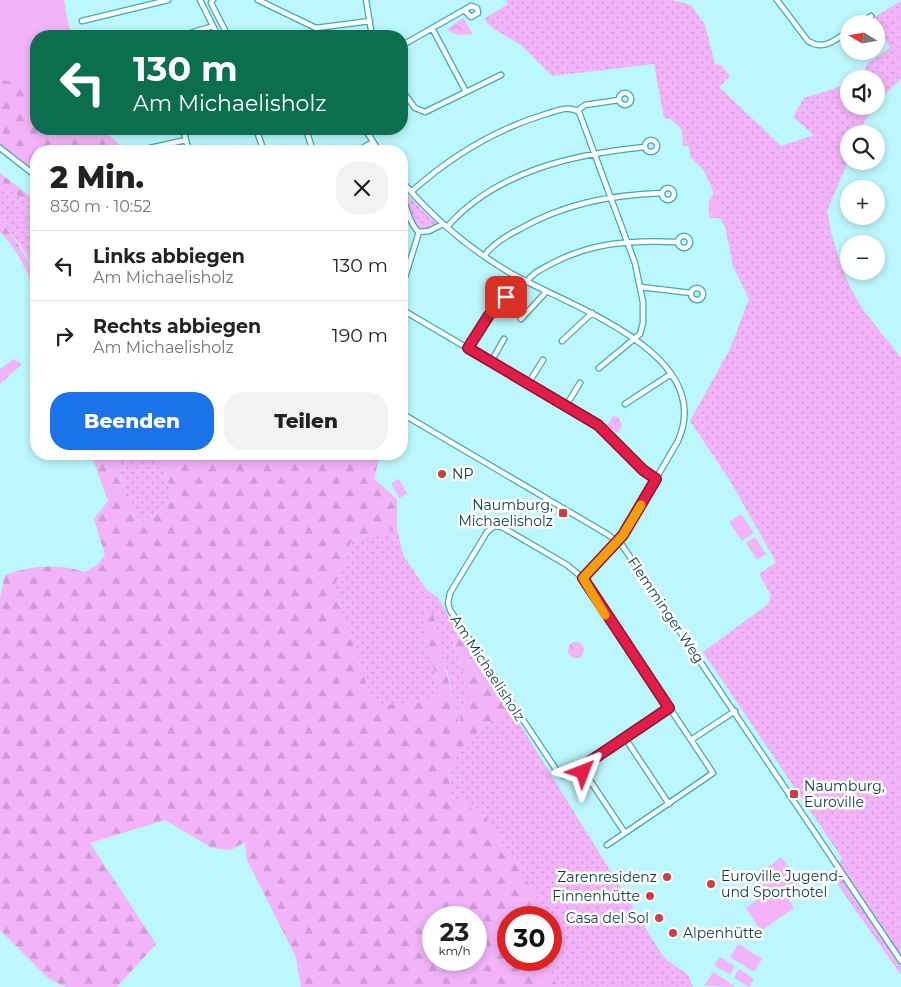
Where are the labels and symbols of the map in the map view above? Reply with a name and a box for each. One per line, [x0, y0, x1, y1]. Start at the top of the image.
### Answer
north arrow [840, 15, 885, 60]
pin [485, 276, 527, 318]
place label: NP [452, 465, 473, 483]
marker: NP [436, 468, 448, 480]
place label: Naumburg, Michaelisholz [458, 496, 553, 530]
marker: Naumburg, Michaelisholz [557, 507, 569, 519]
street label: Flemminger Weg [624, 553, 708, 667]
street label: Am Michaelisholz [447, 611, 529, 725]
position arrow [556, 745, 608, 797]
place label: Naumburg, Euroville [804, 777, 885, 811]
marker: Naumburg, Euroville [788, 788, 800, 800]
place label: Euroville Jugend- und Sporthotel [721, 867, 843, 901]
place label: Zarenresidenz [557, 868, 657, 886]
marker: Zarenresidenz [661, 871, 673, 883]
marker: Euroville Jugend- und Sporthotel [705, 878, 717, 890]
place label: Finnenhütte [552, 887, 640, 905]
marker: Finnenhütte [644, 890, 656, 902]
speed limit sign: 30 [497, 906, 562, 971]
place label: Casa del Sol [566, 909, 649, 927]
marker: Casa del Sol [653, 912, 665, 924]
place label: Alpenhütte [683, 924, 762, 942]
marker: Alpenhütte [667, 927, 679, 939]

